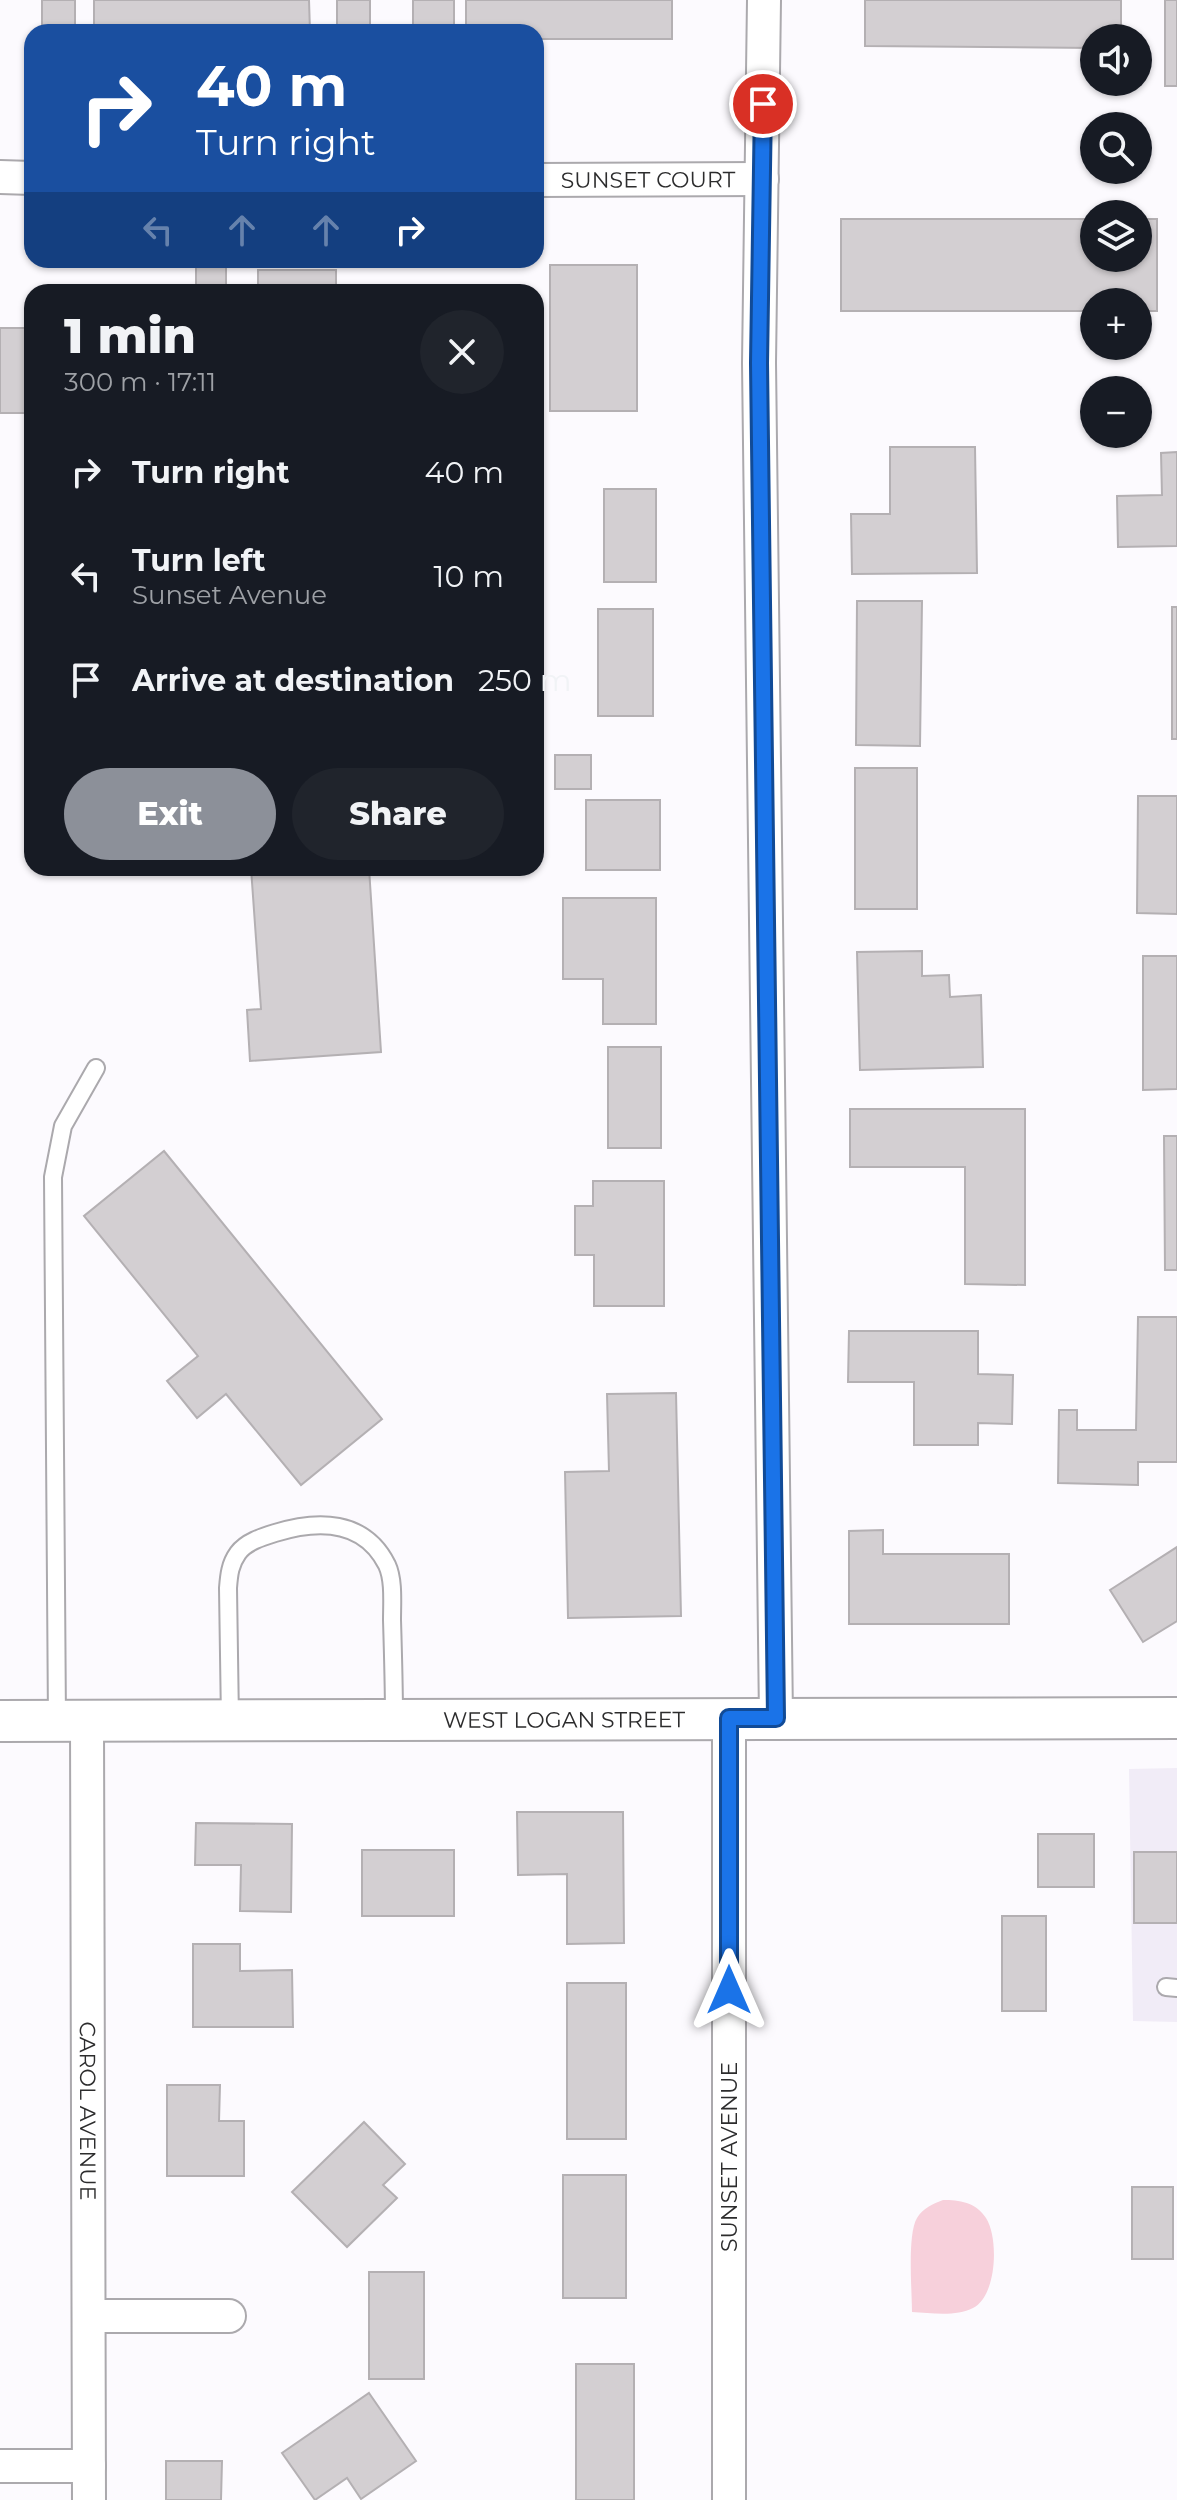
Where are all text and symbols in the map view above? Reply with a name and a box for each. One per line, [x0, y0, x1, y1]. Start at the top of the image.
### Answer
map controls [1080, 24, 1152, 448]
button: sound [1080, 24, 1152, 96]
text: 40 m [196, 52, 347, 120]
icon: right [64, 56, 168, 160]
pin [729, 70, 797, 138]
icon: arrive [741, 82, 785, 126]
button: search [1080, 112, 1152, 184]
text: Turn right [196, 120, 376, 164]
street label: SUNSET COURT [561, 166, 736, 193]
button: layers [1080, 200, 1152, 272]
icon: left [136, 208, 180, 252]
icon: ahead [220, 208, 264, 252]
icon: ahead [304, 208, 348, 252]
icon: right [388, 208, 432, 252]
button: + [1080, 288, 1152, 360]
text: 1 min [64, 307, 196, 365]
button: close [420, 310, 504, 394]
text: 300 m · 17:11 [64, 366, 216, 398]
button: − [1080, 376, 1152, 448]
icon: right [64, 450, 108, 494]
text: Turn right [132, 454, 289, 491]
text: 40 m [425, 454, 504, 491]
text: Turn left [132, 542, 265, 579]
icon: left [64, 554, 108, 598]
text: 10 m [434, 558, 504, 595]
text: Sunset Avenue [132, 579, 327, 611]
icon: arrive [64, 658, 108, 702]
text: Arrive at destination [132, 662, 454, 699]
text: 250 m [478, 662, 572, 699]
button: Exit [64, 768, 276, 860]
button: Share [292, 768, 504, 860]
street label: WEST LOGAN STREET [443, 1706, 685, 1733]
position arrow [687, 1948, 771, 2032]
street label: CAROL AVENUE [74, 2022, 102, 2200]
street label: SUNSET AVENUE [716, 2062, 743, 2252]

